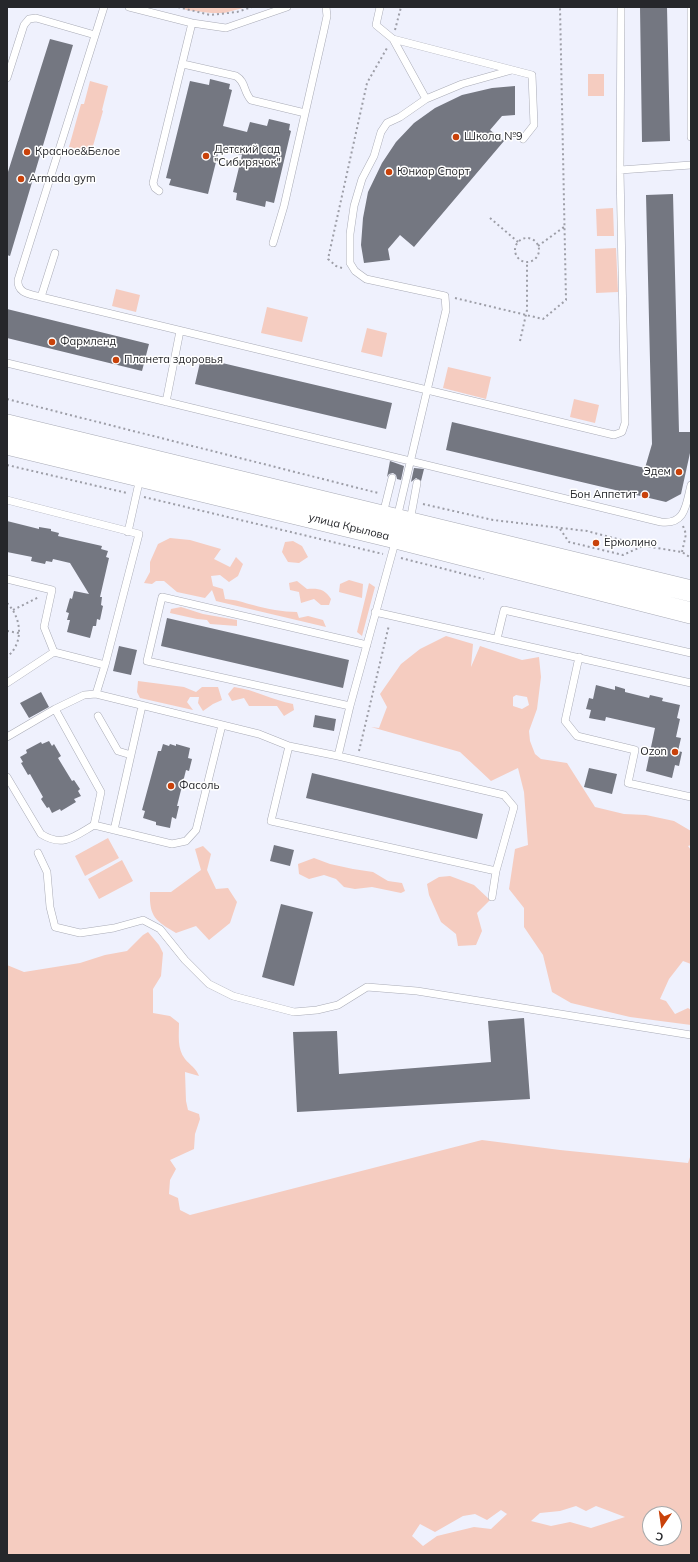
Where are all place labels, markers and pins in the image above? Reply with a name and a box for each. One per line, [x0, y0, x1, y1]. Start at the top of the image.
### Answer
place label: Школа №9 [464, 130, 523, 144]
marker: Школа №9 [451, 132, 461, 142]
place label: Детский сад "Сибирячок" [214, 143, 281, 169]
place label: Красное&Белое [35, 145, 120, 159]
marker: Красное&Белое [22, 147, 32, 157]
marker: Детский сад "Сибирячок" [201, 151, 211, 161]
place label: Юниор Спорт [397, 165, 470, 179]
marker: Юниор Спорт [384, 167, 394, 177]
place label: Armada gym [29, 172, 96, 186]
marker: Armada gym [16, 174, 26, 184]
place label: Фармленд [60, 335, 116, 349]
marker: Фармленд [47, 337, 57, 347]
place label: Планета здоровья [124, 353, 223, 367]
marker: Планета здоровья [111, 355, 121, 365]
place label: Эдем [643, 465, 671, 479]
marker: Эдем [674, 467, 684, 477]
place label: Бон Аппетит [570, 488, 637, 502]
marker: Бон Аппетит [640, 490, 650, 500]
place label: Ермолино [604, 536, 657, 550]
marker: Ермолино [591, 538, 601, 548]
place label: Ozon [640, 745, 667, 759]
marker: Ozon [670, 747, 680, 757]
place label: Фасоль [179, 779, 220, 793]
marker: Фасоль [166, 781, 176, 791]

